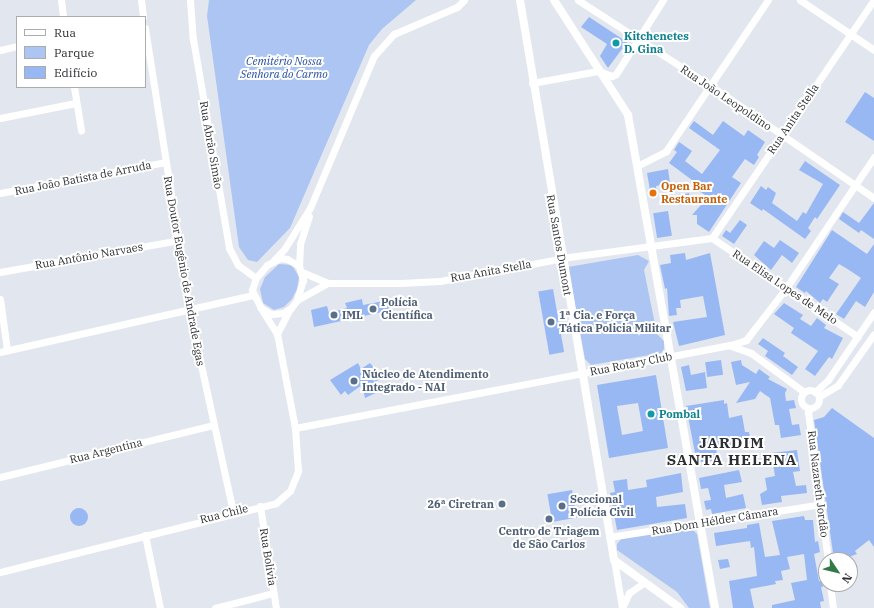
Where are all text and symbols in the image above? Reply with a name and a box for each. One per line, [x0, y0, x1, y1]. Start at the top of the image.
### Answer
legend [16, 16, 146, 88]
text: Rua [54, 25, 76, 40]
place label: Kitchenetes D. Gina [624, 30, 689, 56]
marker: Kitchenetes D. Gina [611, 38, 621, 48]
text: Parque [54, 45, 94, 60]
park label: Cemitério Nossa Senhora do Carmo [240, 55, 328, 81]
street label: Rua João Leopoldino [678, 63, 774, 133]
text: Edifício [54, 65, 97, 80]
street label: Rua Anita Stella [765, 81, 821, 157]
street label: Rua Abrão Simão [197, 100, 225, 190]
street label: Rua João Batista de Arruda [13, 158, 153, 198]
street label: Rua Doutor Eugênio de Andrade Egas [161, 175, 207, 367]
place label: Open Bar Restaurante [661, 180, 727, 206]
marker: Open Bar Restaurante [648, 188, 658, 198]
street label: Rua Santos Dumont [544, 193, 574, 297]
street label: Rua Antônio Narvaes [34, 240, 144, 272]
street label: Rua Elisa Lopes de Melo [730, 247, 840, 327]
street label: Rua Anita Stella [449, 257, 533, 285]
place label: Polícia Científica [381, 296, 433, 322]
marker: Polícia Científica [368, 304, 378, 314]
place label: IML [342, 308, 363, 322]
place label: 1ª Cia. e Força Tática Policia Militar [559, 309, 671, 335]
marker: IML [329, 310, 339, 320]
marker: 1ª Cia. e Força Tática Policia Militar [546, 317, 556, 327]
street label: Rua Rotary Club [589, 350, 673, 378]
place label: Núcleo de Atendimento Integrado - NAI [362, 368, 489, 394]
marker: Núcleo de Atendimento Integrado - NAI [349, 376, 359, 386]
place label: Pombal [659, 407, 700, 421]
marker: Pombal [646, 409, 656, 419]
street label: Rua Nazareth Jordão [805, 430, 831, 538]
district label: JARDIM SANTA HELENA [667, 433, 797, 468]
street label: Rua Argentina [68, 436, 144, 466]
place label: Seccional Polícia Civil [570, 493, 634, 519]
place label: 26ª Ciretran [428, 497, 494, 511]
marker: 26ª Ciretran [497, 499, 507, 509]
marker: Seccional Polícia Civil [557, 501, 567, 511]
street label: Rua Chile [198, 502, 250, 526]
street label: Rua Dom Hélder Câmara [651, 504, 779, 538]
marker: Centro de Triagem de São Carlos [544, 514, 554, 524]
place label: Centro de Triagem de São Carlos [498, 525, 600, 551]
street label: Rua Bolívia [257, 527, 279, 587]
north arrow [818, 552, 858, 592]
text: N [839, 571, 855, 586]

